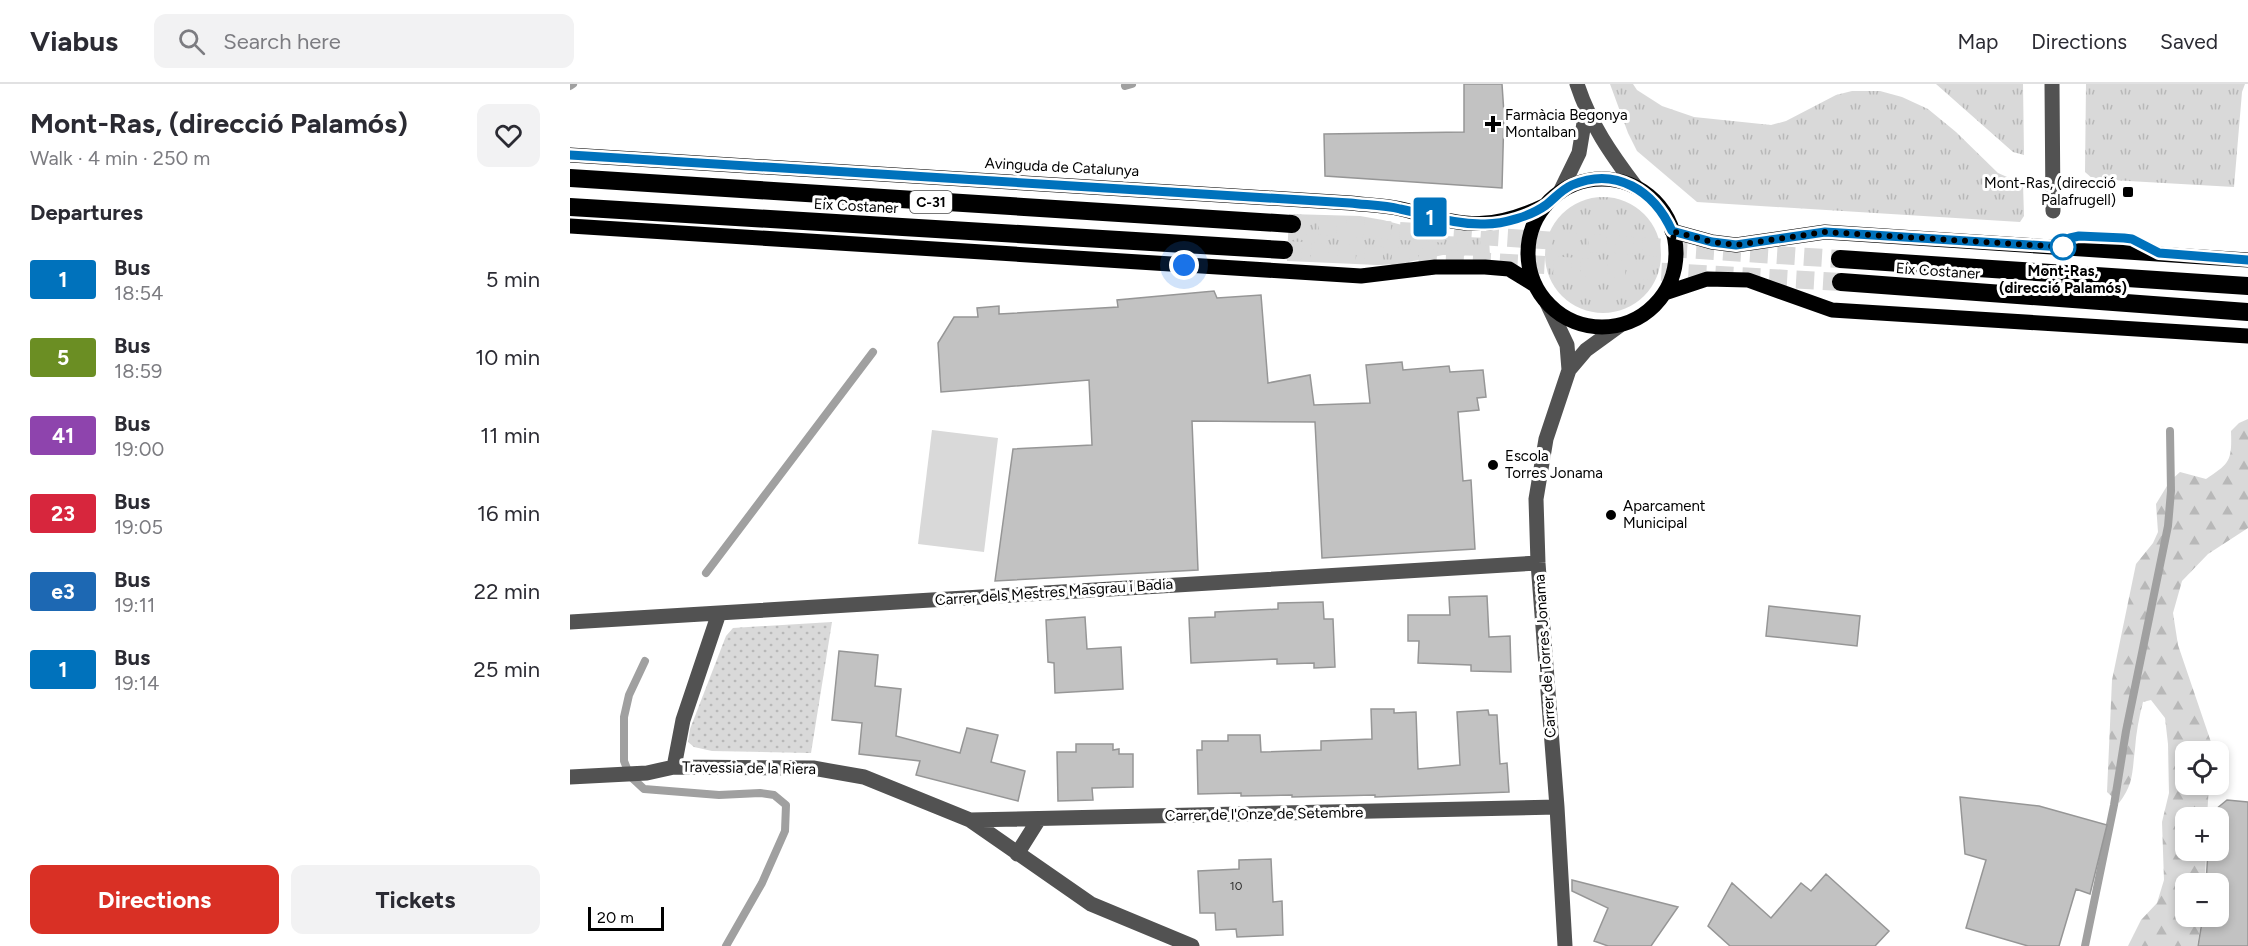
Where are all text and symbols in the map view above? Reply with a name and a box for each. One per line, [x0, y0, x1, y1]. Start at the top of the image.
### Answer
search box [154, 14, 574, 68]
text: Viabus [30, 24, 118, 58]
icon: search [175, 25, 208, 58]
text: Search here [223, 28, 341, 55]
text: Map [1957, 29, 1998, 54]
text: Directions [2031, 29, 2127, 54]
text: Saved [2160, 29, 2218, 54]
button: heart [477, 104, 540, 167]
text: Mont-Ras, (direcció Palamós) [30, 106, 408, 140]
place label: Farmàcia Begonya Montalban [1505, 106, 1628, 141]
marker: Farmàcia Begonya Montalban [1486, 117, 1500, 131]
text: Walk · 4 min · 250 m [30, 146, 210, 170]
street label: Avinguda de Catalunya [984, 154, 1140, 180]
place label: Mont-Ras, (direcció Palafrugell) [1984, 174, 2116, 209]
marker: Mont-Ras, (direcció Palafrugell) [2121, 185, 2135, 199]
road number: C-31 [910, 191, 952, 213]
street label: Eix Costaner [813, 195, 899, 217]
line badge: 1 [1410, 198, 1450, 236]
text: Departures [30, 199, 143, 226]
text: 1 [1426, 205, 1434, 230]
marker: Mont-Ras, (direcció Palamós) [2050, 234, 2076, 260]
your location [1169, 250, 1199, 280]
text: Bus [114, 254, 150, 281]
street label: Eix Costaner [1895, 259, 1981, 283]
place label: Mont-Ras, (direcció Palamós) [1999, 262, 2127, 297]
text: 5 min [486, 266, 540, 293]
text: 1 [59, 267, 67, 292]
text: 18:54 [114, 281, 164, 305]
text: Bus [114, 332, 150, 359]
text: 10 min [475, 344, 540, 371]
text: 5 [57, 345, 69, 370]
text: 18:59 [114, 359, 162, 383]
text: Bus [114, 410, 150, 437]
text: 11 min [480, 422, 540, 449]
text: 41 [52, 423, 74, 448]
text: 19:00 [114, 437, 164, 461]
place label: Escola Torres Jonama [1505, 447, 1603, 482]
marker: Escola Torres Jonama [1486, 458, 1500, 472]
text: Bus [114, 488, 150, 515]
place label: Aparcament Municipal [1623, 497, 1706, 532]
text: 16 min [477, 500, 540, 527]
text: 23 [51, 501, 75, 526]
marker: Aparcament Municipal [1604, 508, 1618, 522]
text: 19:05 [114, 515, 163, 539]
text: Bus [114, 566, 150, 593]
street label: Carrer de Torres Jonama [1530, 573, 1560, 739]
street label: Carrer dels Mestres Masgrau i Badia [934, 575, 1174, 609]
text: 22 min [474, 578, 540, 605]
text: e3 [51, 579, 75, 604]
text: 19:11 [114, 593, 155, 617]
text: Bus [114, 644, 150, 671]
text: 25 min [474, 656, 540, 683]
text: 1 [59, 657, 67, 682]
text: 19:14 [114, 671, 159, 695]
map controls [2175, 741, 2229, 927]
button: locate [2175, 741, 2229, 795]
street label: Travessia de la Riera [682, 758, 816, 778]
street label: Carrer de l'Onze de Setembre [1165, 803, 1363, 825]
button: + [2175, 807, 2229, 861]
button: Directions [30, 865, 279, 934]
button: Tickets [291, 865, 540, 934]
button: − [2175, 873, 2229, 927]
house number: 10 [1230, 879, 1243, 893]
scale bar [588, 904, 664, 932]
text: 20 m [597, 908, 634, 927]

